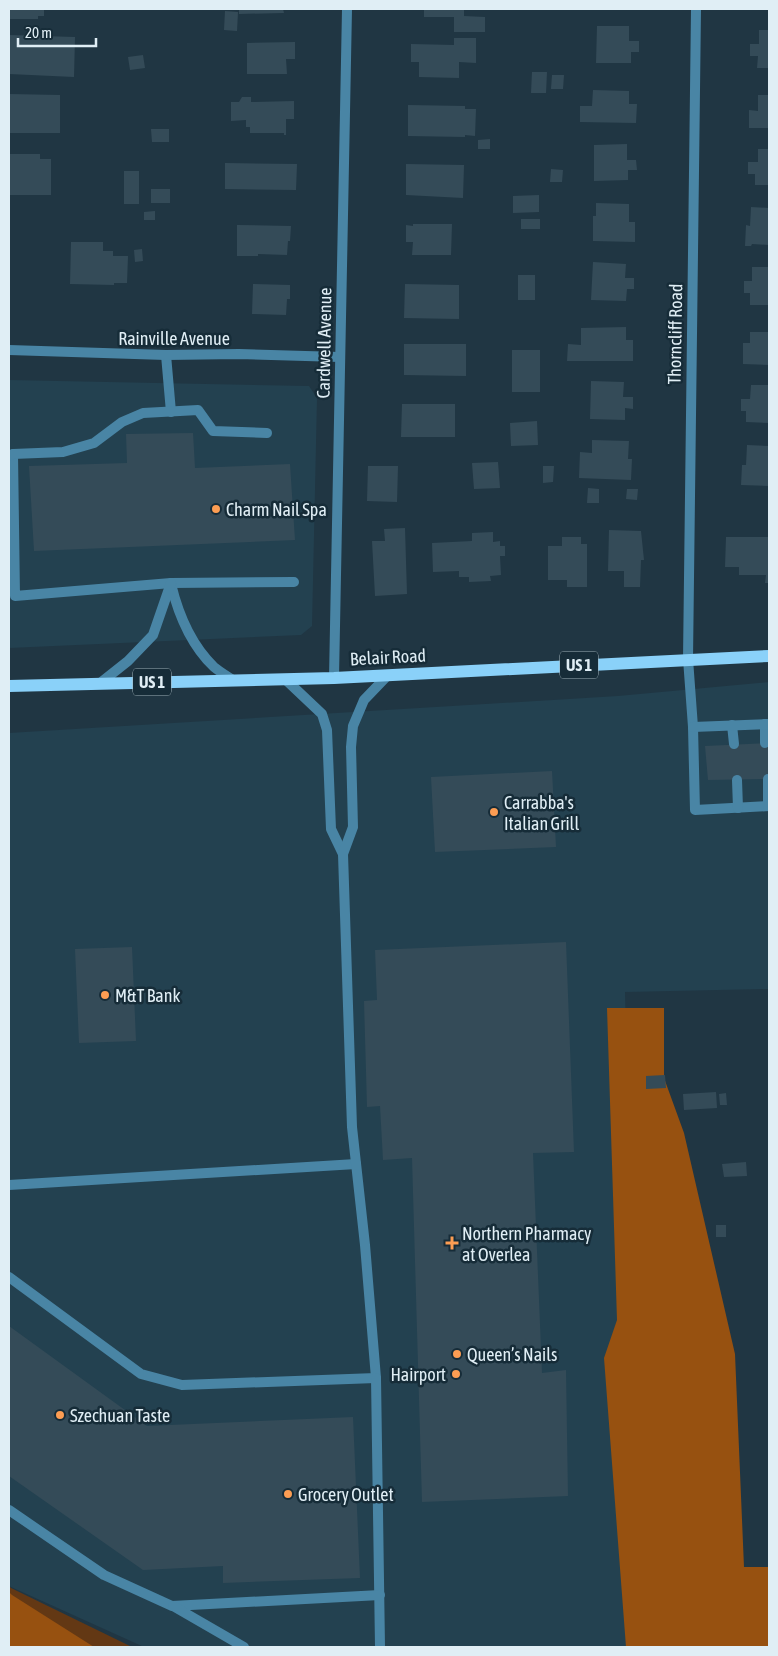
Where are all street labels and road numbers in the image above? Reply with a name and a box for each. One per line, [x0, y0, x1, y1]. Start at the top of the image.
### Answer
street label: Thorncliff Road [664, 283, 686, 385]
street label: Cardwell Avenue [313, 287, 335, 399]
street label: Rainville Avenue [118, 328, 230, 349]
street label: Belair Road [349, 645, 427, 669]
road number: US 1 [560, 652, 598, 678]
road number: US 1 [133, 669, 171, 696]

